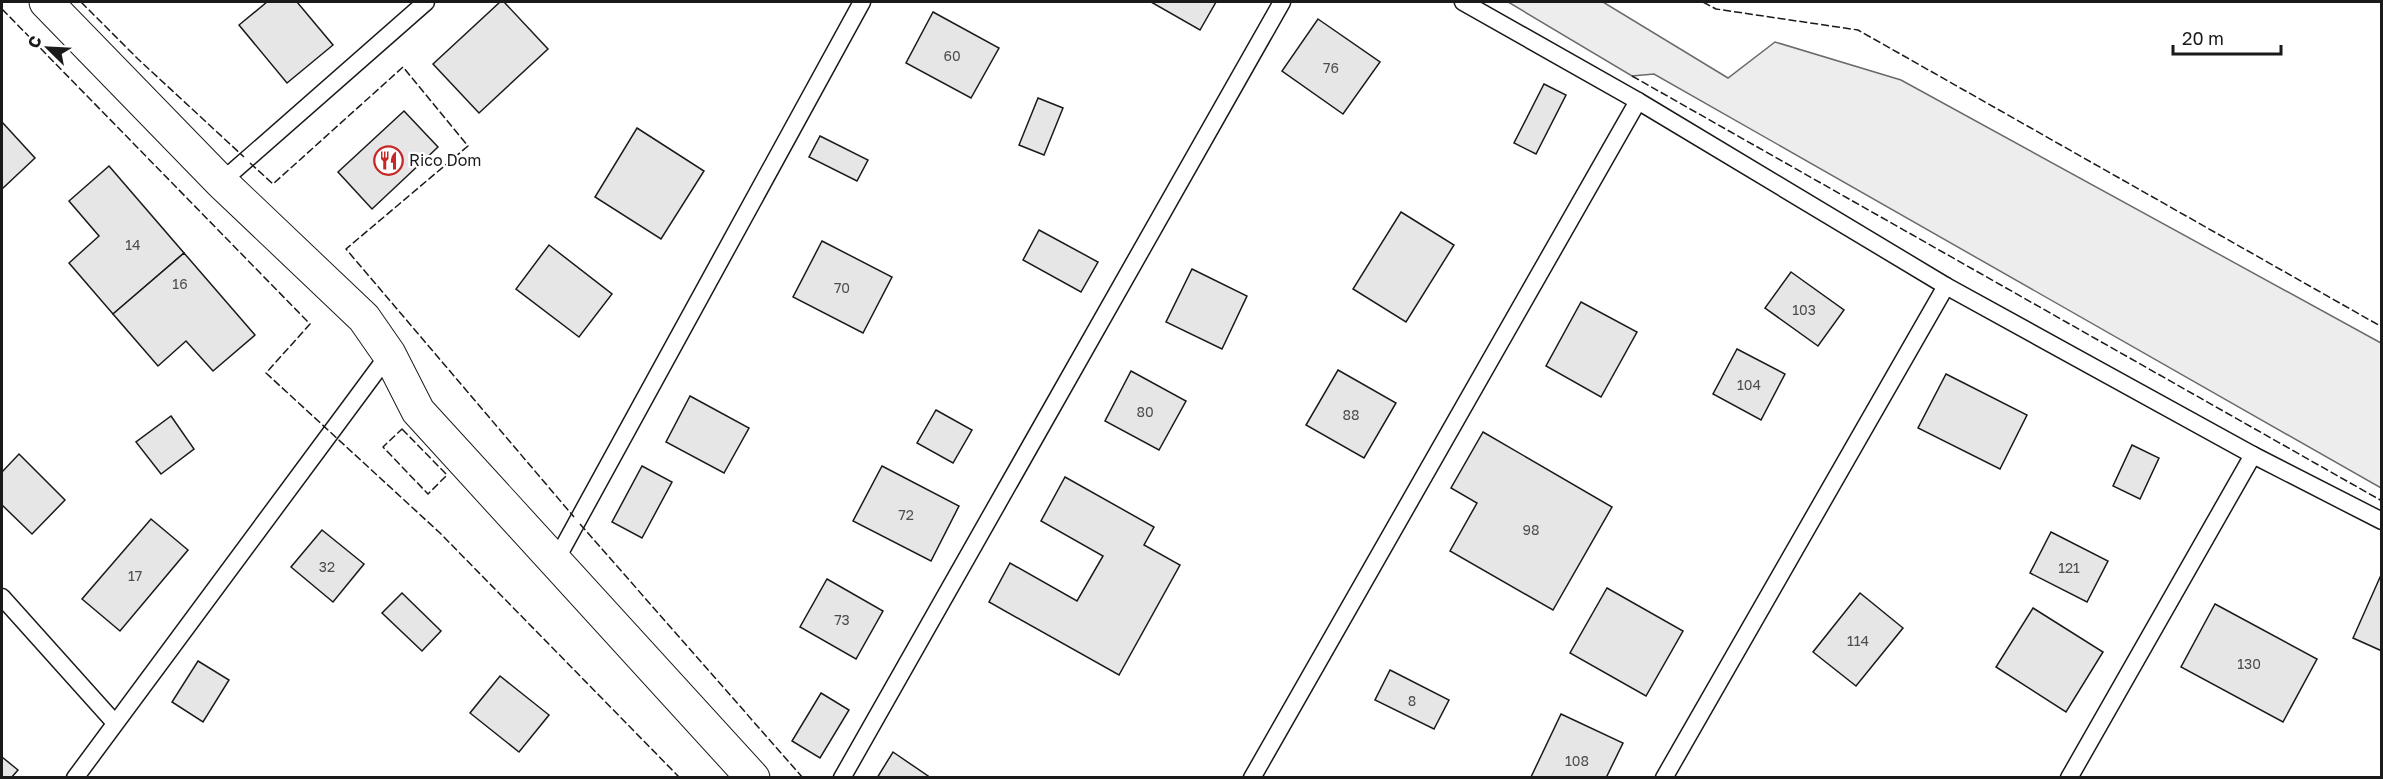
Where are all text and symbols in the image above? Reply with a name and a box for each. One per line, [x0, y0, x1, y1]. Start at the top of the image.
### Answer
north arrow [18, 18, 78, 78]
scale bar [2173, 18, 2281, 56]
text: 20 m [2182, 27, 2224, 49]
text: С [23, 33, 46, 51]
house number: 60 [943, 47, 961, 64]
house number: 76 [1323, 59, 1339, 76]
restaurant icon: Rico Dom [372, 144, 404, 176]
place label: Rico Dom [409, 150, 481, 170]
house number: 14 [125, 236, 141, 253]
house number: 16 [172, 275, 188, 292]
house number: 70 [834, 279, 850, 296]
house number: 103 [1792, 301, 1816, 318]
house number: 104 [1737, 376, 1761, 393]
house number: 80 [1136, 403, 1154, 420]
house number: 88 [1342, 406, 1360, 423]
house number: 72 [898, 506, 914, 523]
house number: 98 [1522, 521, 1540, 538]
house number: 32 [319, 558, 335, 575]
house number: 121 [2058, 559, 2080, 576]
house number: 17 [128, 567, 142, 584]
house number: 73 [834, 611, 850, 628]
house number: 114 [1847, 632, 1869, 649]
house number: 130 [2237, 655, 2261, 672]
house number: 8 [1408, 692, 1416, 709]
house number: 108 [1565, 752, 1589, 769]

